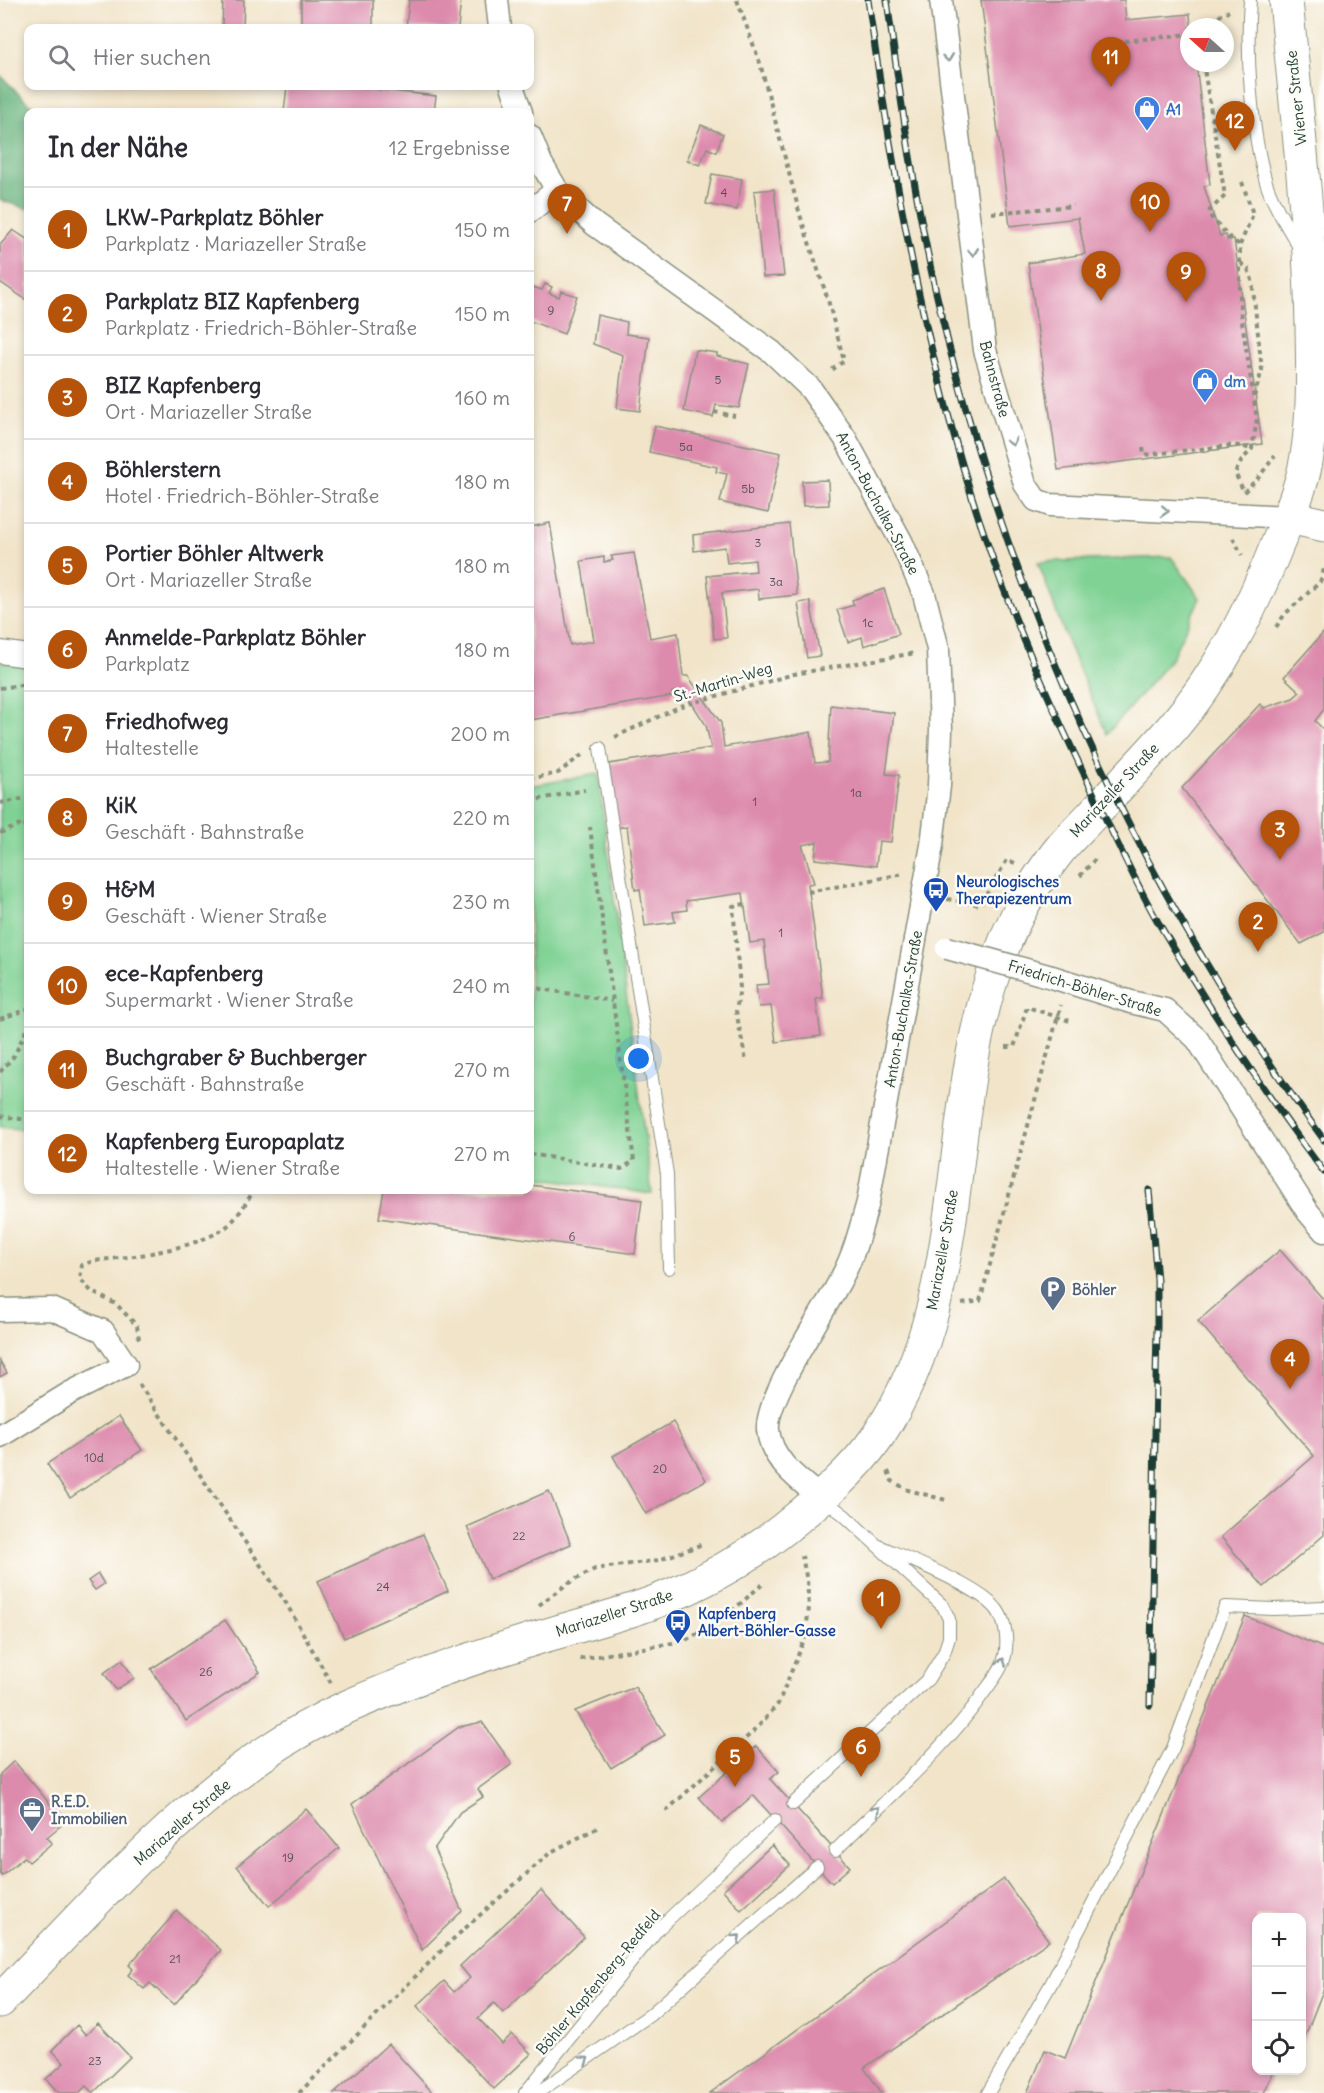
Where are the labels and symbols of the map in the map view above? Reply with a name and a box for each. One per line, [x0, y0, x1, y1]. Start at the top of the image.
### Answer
north arrow [1180, 18, 1234, 72]
pin: 11 [1092, 38, 1130, 87]
street label: Wiener Straße [1282, 50, 1310, 146]
one-way arrow [942, 53, 954, 63]
shop icon: A1 [1132, 94, 1162, 132]
place label: A1 [1166, 100, 1181, 119]
pin: 12 [1216, 102, 1254, 151]
pin: 10 [1130, 182, 1170, 232]
pin: 7 [548, 184, 586, 234]
house number: 4 [721, 185, 728, 200]
one-way arrow [966, 247, 978, 256]
pin: 8 [1082, 252, 1120, 301]
pin: 9 [1166, 252, 1206, 302]
house number: 9 [548, 303, 555, 318]
street label: Bahnstraße [976, 339, 1014, 419]
shop icon: dm [1190, 366, 1220, 404]
house number: 5 [715, 372, 722, 387]
place label: dm [1224, 372, 1246, 391]
street label: Anton-Buchalka-Straße [832, 428, 924, 578]
one-way arrow [1005, 436, 1017, 447]
house number: 5a [679, 439, 693, 454]
house number: 5b [741, 481, 755, 496]
one-way arrow [1161, 504, 1170, 517]
house number: 3 [755, 535, 762, 550]
house number: 3a [769, 574, 783, 589]
house number: 1c [863, 615, 873, 630]
street label: St.-Martin-Weg [671, 658, 775, 706]
street label: Mariazeller Straße [1065, 739, 1163, 841]
house number: 1a [850, 785, 862, 800]
house number: 1 [753, 794, 757, 809]
pin: 3 [1260, 810, 1300, 860]
place label: Neurologisches Therapiezentrum [956, 872, 1072, 909]
bus stop icon: Neurologisches Therapiezentrum [921, 875, 951, 913]
pin: 2 [1238, 902, 1278, 952]
house number: 1 [779, 925, 783, 940]
street label: Anton-Buchalka-Straße [880, 929, 926, 1089]
street label: Friedrich-Böhler-Straße [1006, 956, 1164, 1020]
your location [624, 1044, 653, 1073]
street label: Mariazeller Straße [922, 1188, 962, 1312]
house number: 6 [569, 1229, 576, 1244]
parking icon: Böhler [1038, 1274, 1068, 1312]
place label: Böhler [1072, 1280, 1117, 1299]
pin: 4 [1270, 1340, 1310, 1389]
house number: 10d [84, 1450, 104, 1465]
house number: 20 [653, 1461, 667, 1476]
house number: 22 [512, 1528, 526, 1543]
house number: 24 [376, 1579, 390, 1594]
pin: 1 [862, 1580, 900, 1629]
street label: Mariazeller Straße [553, 1585, 675, 1641]
place label: Kapfenberg Albert-Böhler-Gasse [698, 1604, 836, 1640]
bus stop icon: Kapfenberg Albert-Böhler-Gasse [663, 1607, 693, 1645]
one-way arrow [994, 1657, 1007, 1668]
house number: 26 [199, 1664, 213, 1679]
pin: 6 [842, 1728, 880, 1777]
pin: 5 [716, 1738, 754, 1787]
street label: Mariazeller Straße [130, 1775, 234, 1869]
place label: R.E.D. Immobilien [51, 1792, 128, 1828]
office icon: R.E.D. Immobilien [17, 1795, 47, 1833]
one-way arrow [869, 1806, 880, 1817]
house number: 19 [282, 1850, 294, 1865]
street label: Böhler Kapfenberg-Redfeld [532, 1905, 664, 2058]
one-way arrow [730, 1934, 741, 1945]
house number: 21 [169, 1951, 181, 1966]
house number: 23 [88, 2053, 102, 2068]
one-way arrow [578, 2056, 589, 2067]

